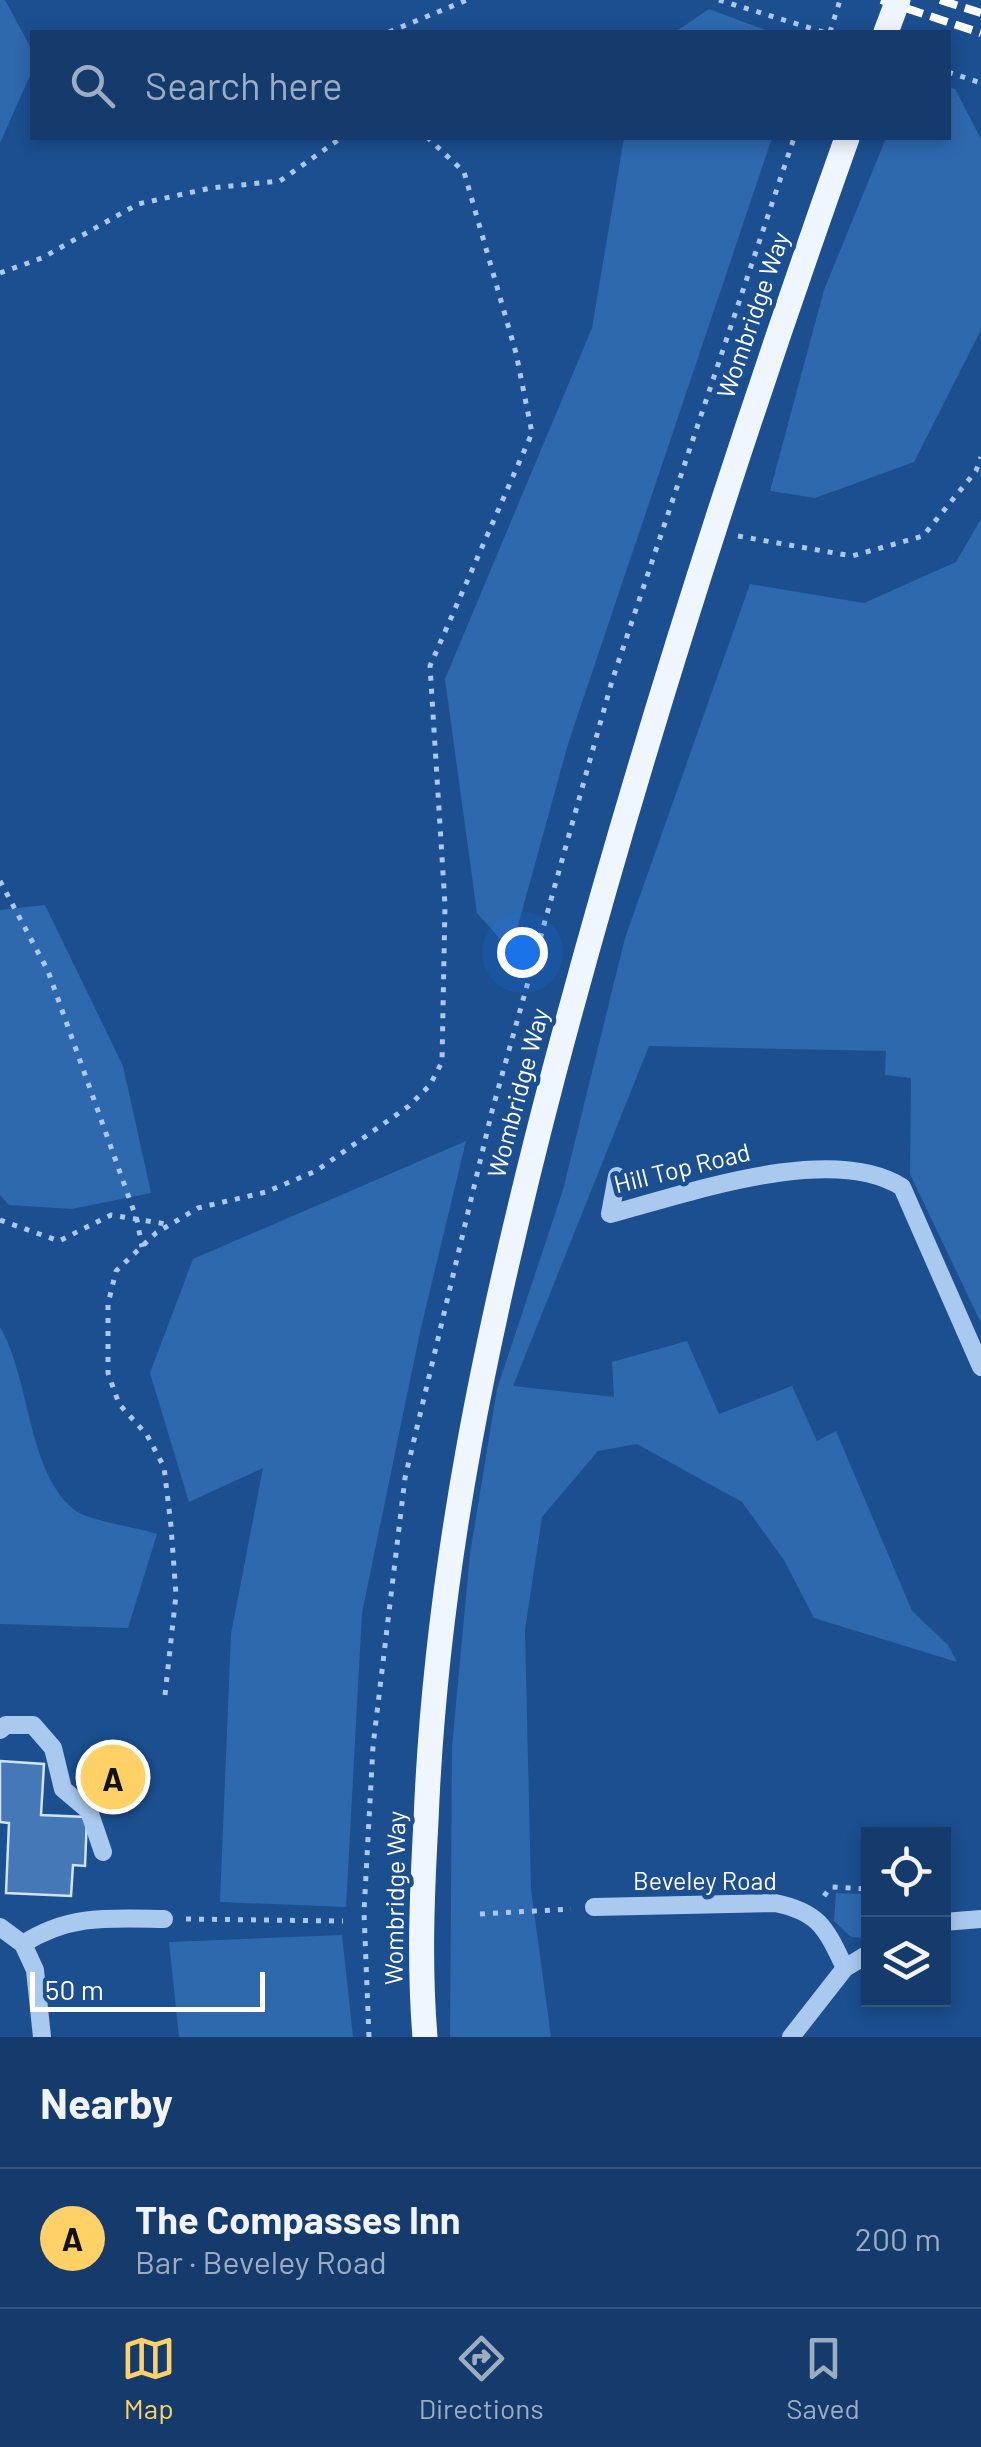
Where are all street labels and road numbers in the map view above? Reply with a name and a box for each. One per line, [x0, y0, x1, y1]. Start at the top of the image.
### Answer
street label: Wombridge Way [709, 227, 795, 402]
street label: Wombridge Way [480, 1005, 554, 1181]
street label: Hill Top Road [610, 1136, 753, 1198]
street label: Wombridge Way [377, 1811, 411, 1985]
street label: Beveley Road [633, 1865, 777, 1895]

